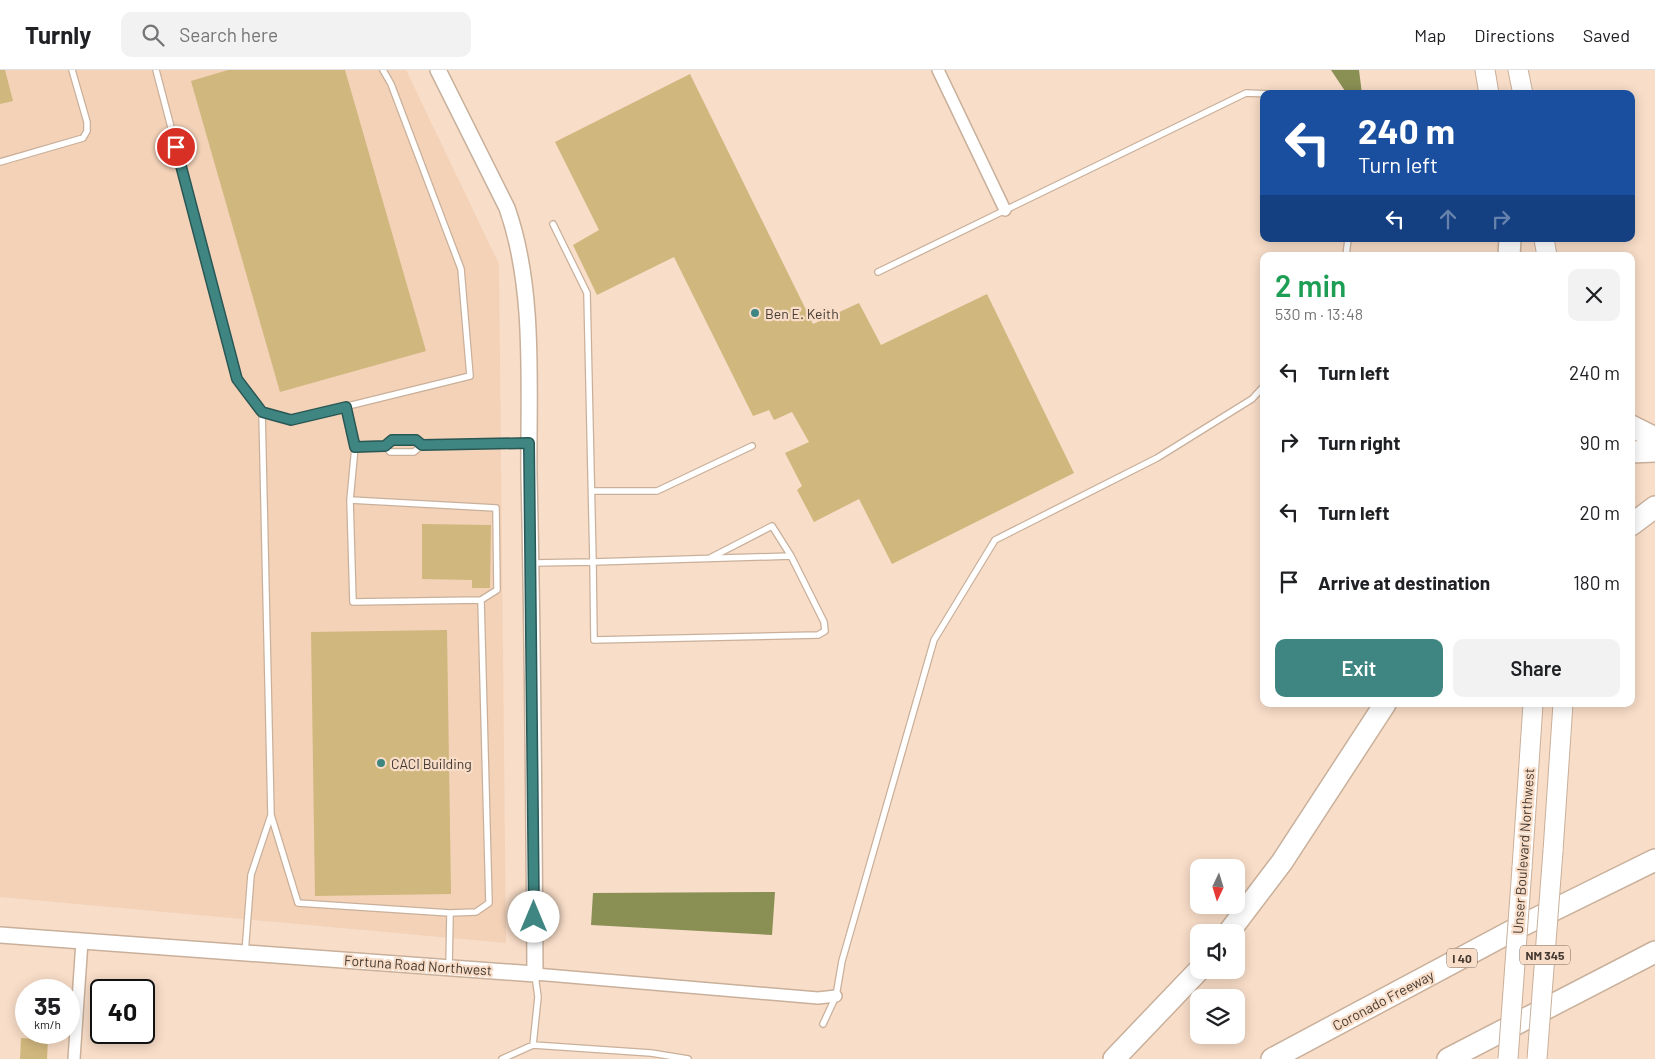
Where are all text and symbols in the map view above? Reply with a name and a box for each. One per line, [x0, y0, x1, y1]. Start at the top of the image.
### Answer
search box [121, 12, 471, 57]
text: Turnly [25, 20, 91, 49]
icon: search [139, 21, 167, 49]
text: Search here [179, 23, 278, 46]
text: Map [1414, 24, 1446, 46]
text: Directions [1474, 24, 1555, 46]
text: Saved [1583, 24, 1630, 46]
text: 240 m [1358, 109, 1455, 151]
icon: left [1275, 110, 1340, 175]
pin [155, 126, 197, 168]
icon: arrive [162, 133, 190, 161]
text: Turn left [1358, 151, 1438, 177]
icon: left [1381, 205, 1409, 233]
icon: ahead [1434, 205, 1462, 233]
icon: right [1487, 205, 1515, 233]
text: 2 min [1275, 267, 1346, 303]
button: close [1568, 269, 1620, 321]
text: 530 m · 13:48 [1275, 304, 1363, 323]
place label: Ben E. Keith [765, 305, 839, 322]
marker: Ben E. Keith [749, 307, 761, 319]
icon: left [1275, 358, 1303, 386]
text: Turn left [1318, 361, 1389, 384]
text: 240 m [1569, 361, 1620, 384]
icon: right [1275, 428, 1303, 456]
text: Turn right [1318, 431, 1400, 454]
text: 90 m [1580, 431, 1620, 454]
icon: left [1275, 498, 1303, 526]
text: Turn left [1318, 501, 1389, 524]
text: 20 m [1580, 501, 1620, 524]
icon: arrive [1275, 568, 1303, 596]
text: Arrive at destination [1318, 571, 1490, 594]
text: 180 m [1573, 571, 1620, 594]
button: Exit [1275, 639, 1443, 697]
button: Share [1453, 639, 1620, 697]
place label: CACI Building [391, 755, 472, 772]
marker: CACI Building [375, 757, 387, 769]
street label: Unser Boulevard Northwest [1509, 768, 1537, 934]
north arrow [1190, 859, 1245, 914]
map controls [1190, 859, 1245, 1044]
position arrow [507, 890, 559, 942]
button: sound [1190, 924, 1245, 979]
road number: NM 345 [1520, 946, 1570, 964]
road number: I 40 [1447, 948, 1477, 968]
street label: Fortuna Road Northwest [344, 951, 492, 979]
street label: Coronado Freeway [1329, 966, 1437, 1034]
speed limit sign: 40 [90, 979, 155, 1044]
button: layers [1190, 989, 1245, 1044]
text: 35 [34, 990, 61, 1020]
text: km/h [34, 1017, 61, 1031]

